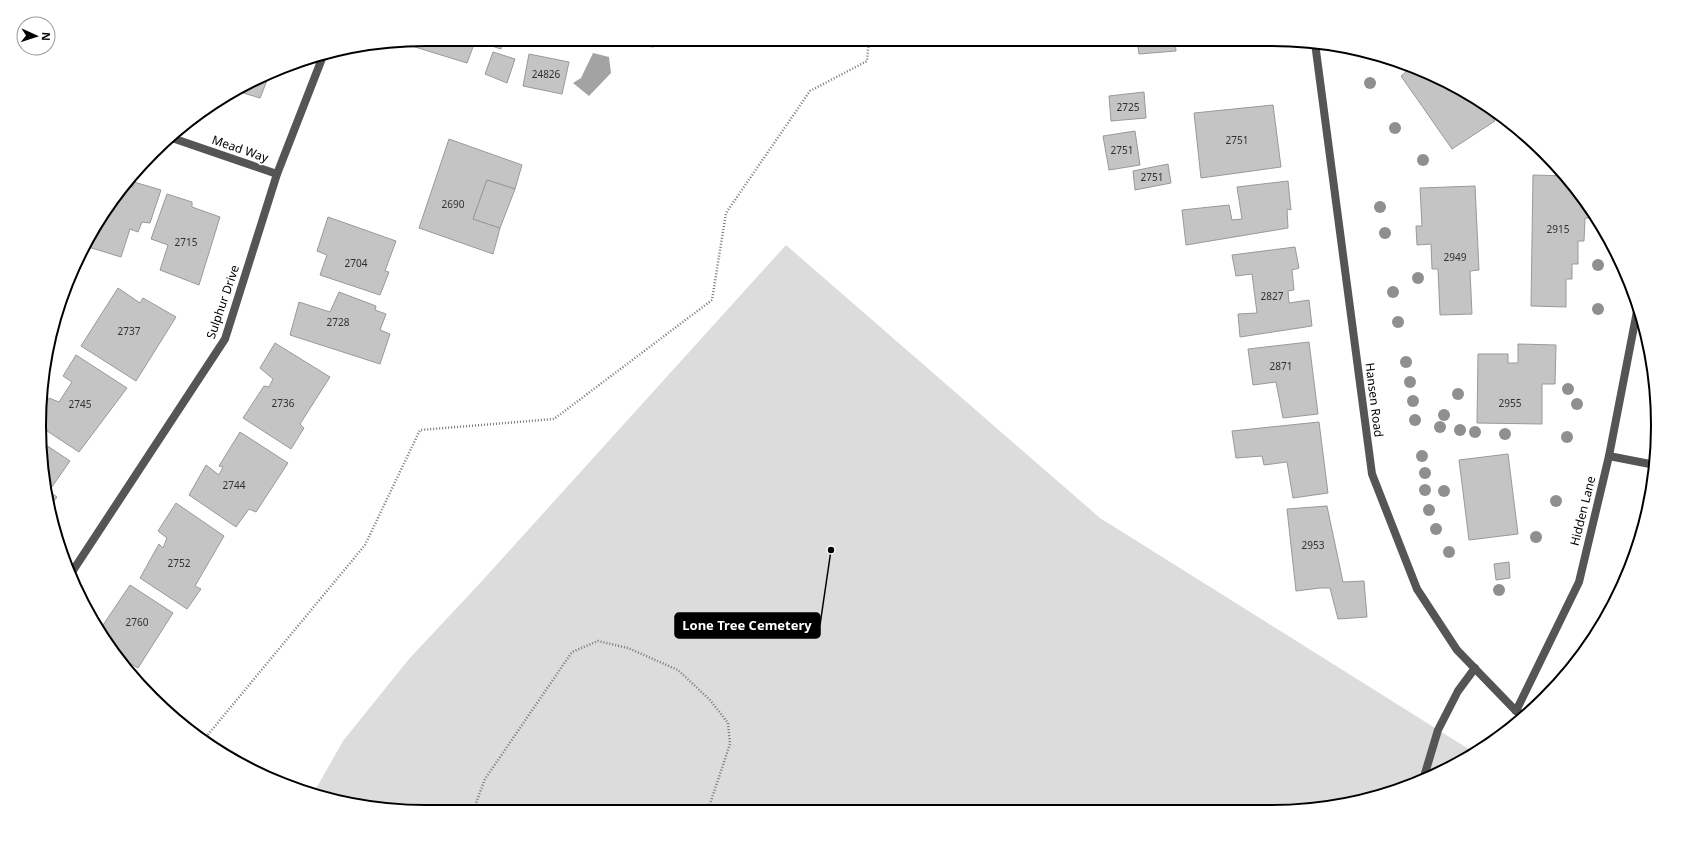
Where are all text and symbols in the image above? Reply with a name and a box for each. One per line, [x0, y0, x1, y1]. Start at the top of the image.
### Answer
north arrow [16, 16, 56, 56]
text: N [39, 32, 54, 41]
house number: 24826 [532, 67, 561, 81]
house number: 2725 [1117, 100, 1140, 114]
street label: Mead Way [210, 131, 271, 166]
house number: 2751 [1226, 133, 1248, 147]
house number: 2751 [1111, 143, 1133, 157]
house number: 2751 [1141, 170, 1163, 184]
house number: 2690 [442, 197, 465, 211]
house number: 2915 [1547, 222, 1570, 236]
house number: 2715 [175, 235, 198, 249]
house number: 2949 [1444, 250, 1467, 264]
house number: 2704 [345, 256, 368, 270]
street label: Sulphur Drive [202, 262, 243, 341]
house number: 2827 [1261, 289, 1284, 303]
house number: 2728 [327, 315, 350, 329]
house number: 2737 [118, 324, 141, 338]
house number: 2871 [1270, 359, 1292, 373]
street label: Hansen Road [1361, 362, 1387, 438]
house number: 2736 [272, 396, 295, 410]
house number: 2955 [1499, 396, 1522, 410]
house number: 2745 [69, 397, 92, 411]
street label: Hidden Lane [1566, 474, 1599, 548]
house number: 2744 [223, 478, 246, 492]
house number: 2953 [1302, 538, 1325, 552]
house number: 2752 [168, 556, 191, 570]
callout: Lone Tree Cemetery [675, 613, 820, 638]
house number: 2760 [126, 615, 149, 629]
text: Lone Tree Cemetery [682, 616, 812, 634]

